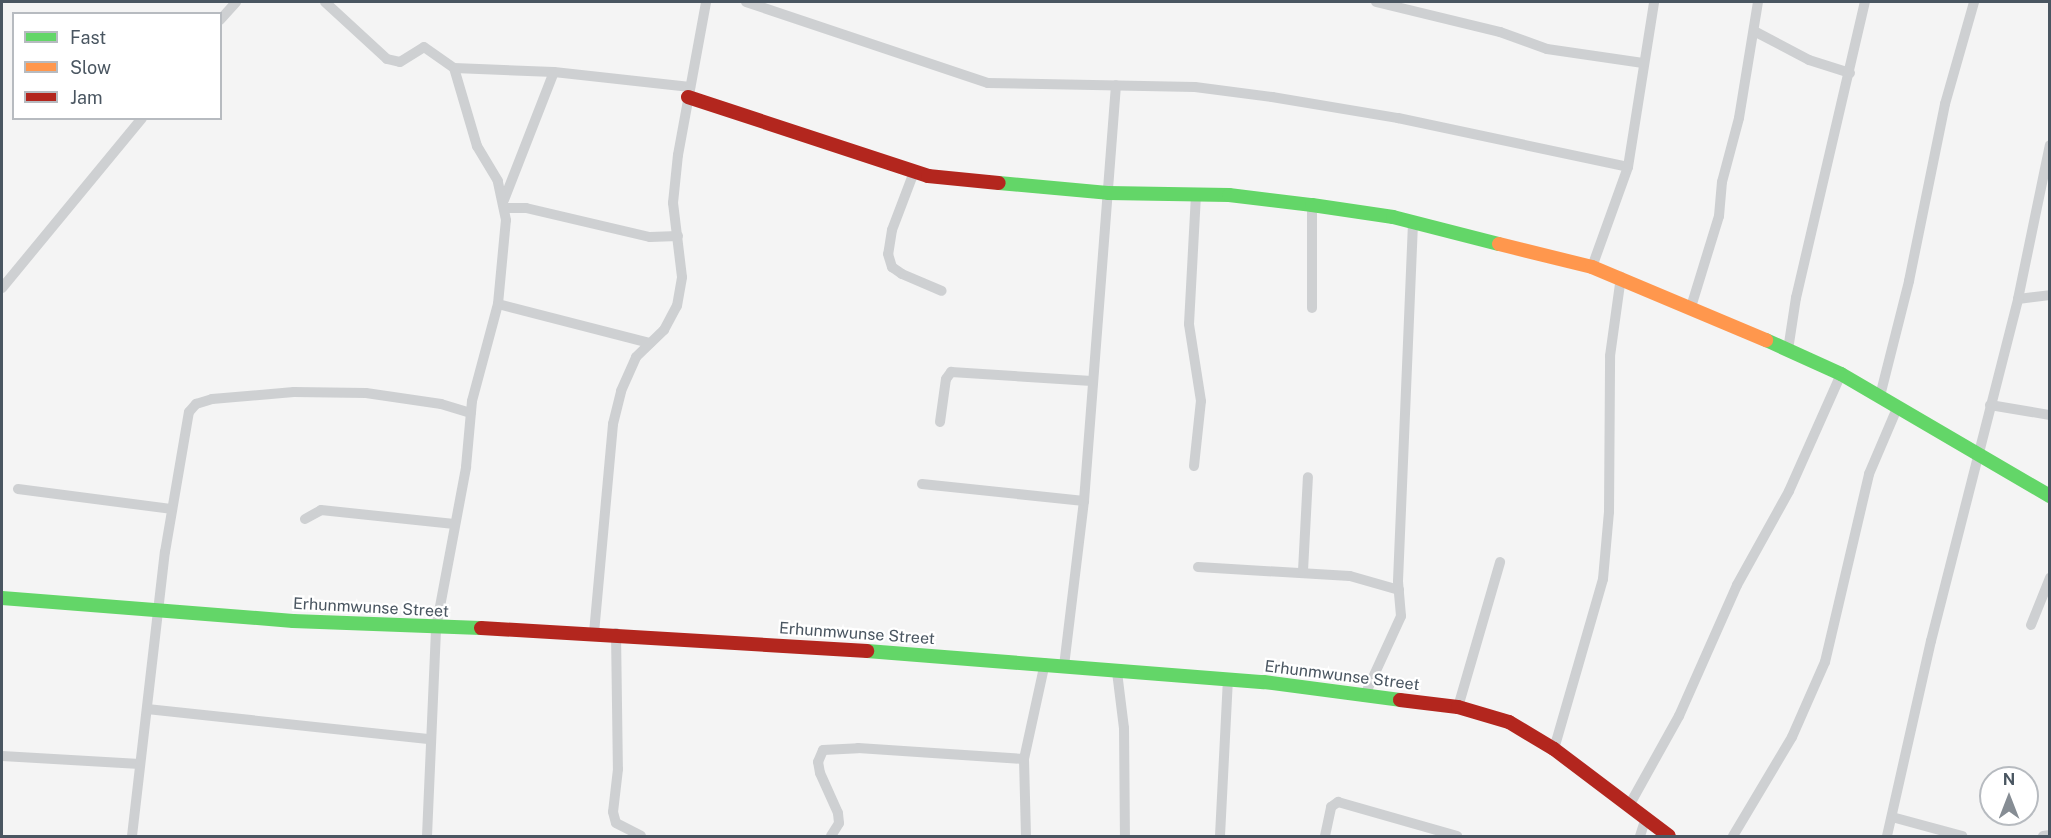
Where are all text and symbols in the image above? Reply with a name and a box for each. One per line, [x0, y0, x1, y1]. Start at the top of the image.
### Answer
legend [12, 12, 222, 120]
text: Fast [70, 27, 106, 48]
text: Slow [70, 57, 111, 78]
text: Jam [70, 87, 103, 108]
street label: Erhunmwunse Street [293, 594, 449, 622]
street label: Erhunmwunse Street [778, 619, 936, 649]
street label: Erhunmwunse Street [1263, 657, 1421, 695]
north arrow [1979, 766, 2039, 826]
text: N [2003, 770, 2015, 789]

